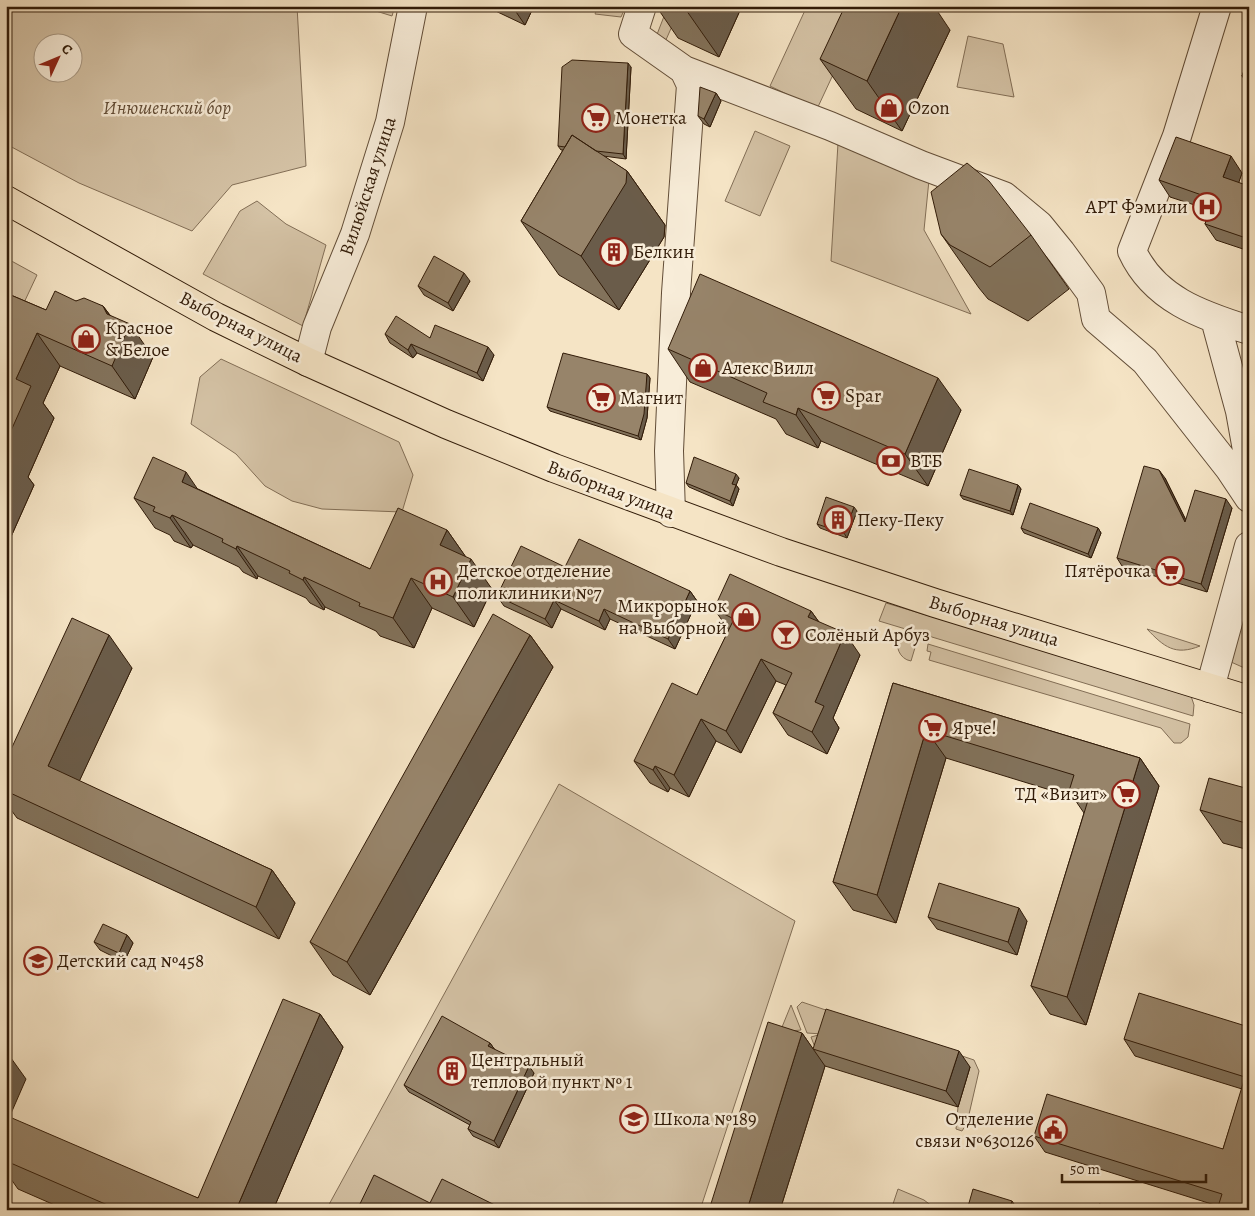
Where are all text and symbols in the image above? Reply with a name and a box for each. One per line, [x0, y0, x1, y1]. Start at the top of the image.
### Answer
north arrow [32, 32, 82, 82]
text: С [57, 40, 77, 59]
shop icon: Ozon [874, 93, 904, 123]
park label: Инюшенский бор [103, 95, 231, 121]
place label: Ozon [908, 95, 950, 121]
supermarket icon: Монетка [581, 103, 611, 133]
place label: Монетка [615, 105, 687, 131]
street label: Вилюйская улица [333, 113, 403, 259]
hospital icon: АРТ Фэмили [1192, 192, 1222, 222]
place label: АРТ Фэмили [1085, 194, 1188, 220]
building icon: Белкин [599, 237, 629, 267]
place label: Белкин [633, 239, 694, 265]
street label: Выборная улица [175, 285, 307, 369]
place label: Красное & Белое [105, 315, 173, 363]
shop icon: Красное & Белое [71, 324, 101, 354]
shop icon: Алекс Вилл [688, 353, 718, 383]
place label: Алекс Вилл [721, 355, 814, 381]
supermarket icon: Spar [811, 381, 841, 411]
supermarket icon: Магнит [586, 383, 616, 413]
place label: Spar [845, 383, 881, 409]
place label: Магнит [620, 385, 684, 411]
bank icon: ВТБ [876, 446, 906, 476]
place label: ВТБ [910, 448, 943, 474]
street label: Выборная улица [543, 454, 679, 526]
building icon: Пеку-Пеку [823, 505, 853, 535]
place label: Пеку-Пеку [857, 507, 944, 533]
supermarket icon: Пятёрочка [1155, 556, 1185, 586]
place label: Детское отделение поликлиники №7 [457, 558, 611, 606]
place label: Пятёрочка [1064, 558, 1151, 584]
hospital icon: Детское отделение поликлиники №7 [423, 567, 453, 597]
street label: Выборная улица [926, 589, 1062, 653]
place label: Микрорынок на Выборной [617, 593, 727, 641]
shop icon: Микрорынок на Выборной [731, 602, 761, 632]
bar icon: Солёный Арбуз [771, 620, 801, 650]
place label: Солёный Арбуз [805, 622, 930, 648]
supermarket icon: Ярче! [918, 713, 948, 743]
place label: Ярче! [952, 715, 997, 741]
supermarket icon: ТД «Визит» [1111, 779, 1141, 809]
place label: ТД «Визит» [1015, 781, 1107, 807]
school or university icon: Детский сад №458 [23, 946, 53, 976]
place label: Детский сад №458 [57, 948, 204, 974]
place label: Центральный тепловой пункт № 1 [471, 1047, 633, 1095]
building icon: Центральный тепловой пункт № 1 [437, 1056, 467, 1086]
school or university icon: Школа №189 [619, 1104, 649, 1134]
place label: Школа №189 [653, 1106, 757, 1132]
place label: Отделение связи №630126 [915, 1106, 1034, 1154]
public building icon: Отделение связи №630126 [1038, 1115, 1068, 1145]
scale bar [1062, 1151, 1206, 1183]
text: 50 m [1070, 1159, 1100, 1179]

